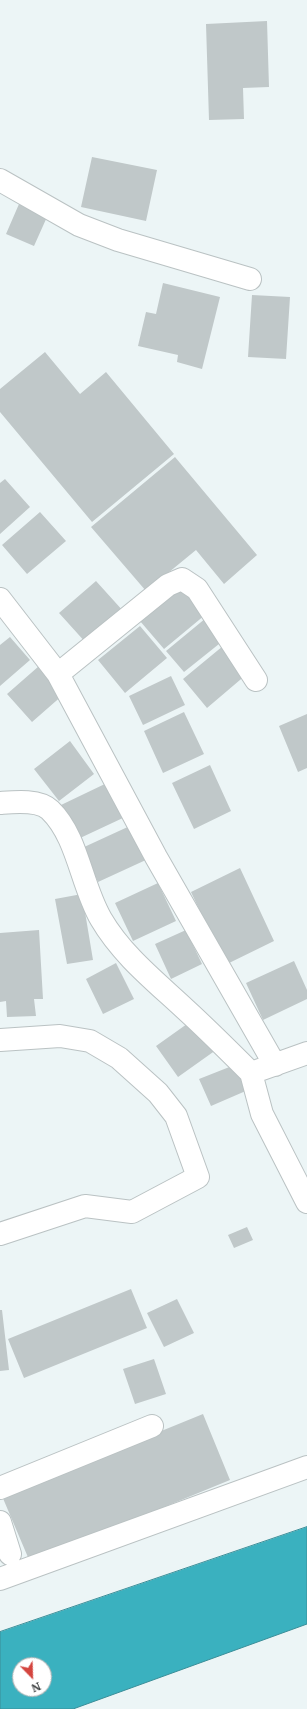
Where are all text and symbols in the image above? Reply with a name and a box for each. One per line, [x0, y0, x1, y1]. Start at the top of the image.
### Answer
north arrow [12, 1657, 52, 1697]
text: N [30, 1679, 43, 1695]

